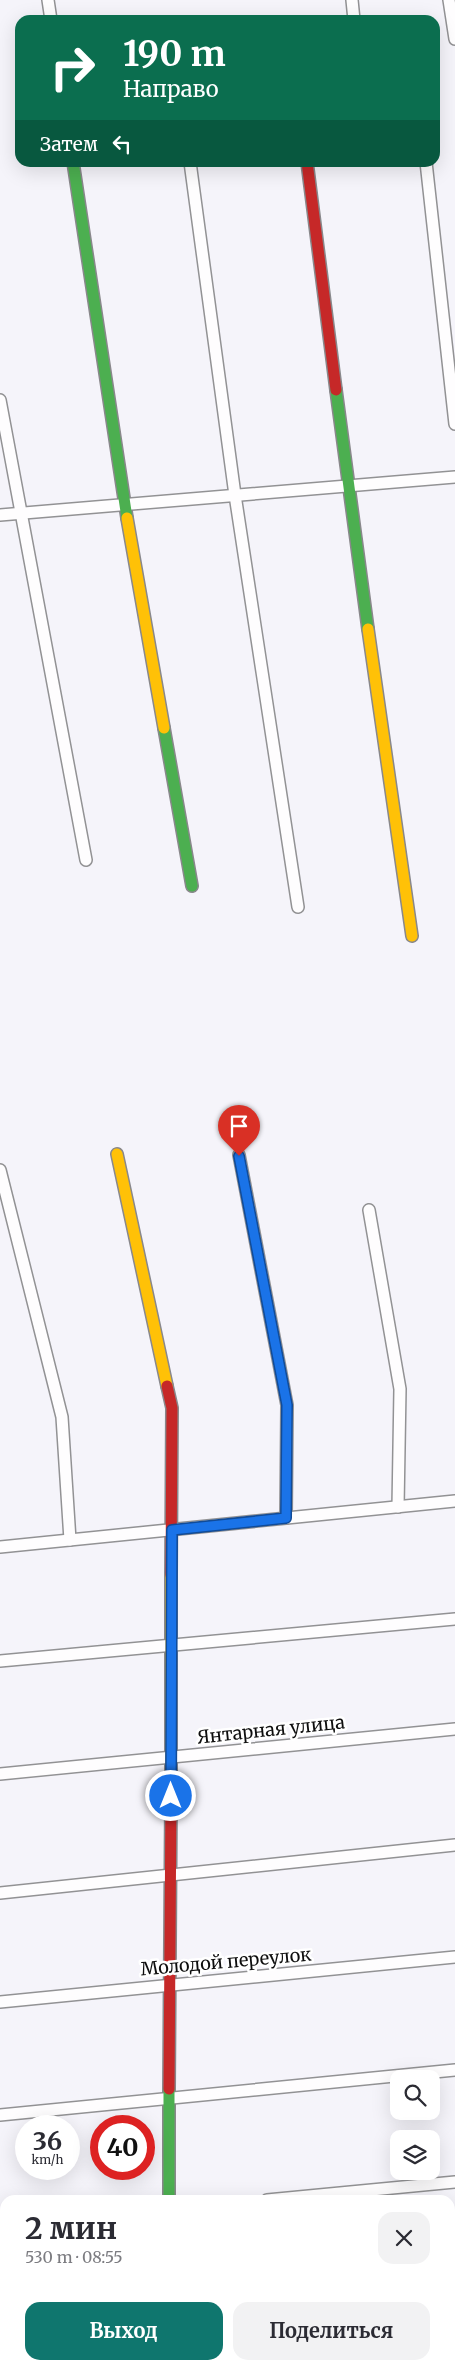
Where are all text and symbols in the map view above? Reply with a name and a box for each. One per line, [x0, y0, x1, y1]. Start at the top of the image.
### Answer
text: 190 m [123, 32, 226, 76]
icon: right [40, 35, 105, 100]
text: Направо [123, 75, 219, 103]
icon: left [108, 130, 136, 158]
text: Затем [40, 132, 98, 156]
pin [218, 1105, 260, 1156]
icon: arrive [225, 1112, 253, 1140]
street label: Янтарная улица [196, 1710, 346, 1749]
position arrow [144, 1769, 196, 1821]
street label: Молодой переулок [140, 1943, 313, 1980]
map controls [390, 2070, 440, 2180]
button: search [390, 2070, 440, 2120]
speed limit sign: 40 [90, 2115, 155, 2180]
text: 36 [33, 2125, 62, 2157]
button: layers [390, 2130, 440, 2180]
text: km/h [32, 2152, 63, 2167]
text: 2 мин [25, 2209, 117, 2247]
button: close [378, 2212, 430, 2264]
text: 530 m · 08:55 [25, 2247, 123, 2267]
button: Выход [25, 2302, 223, 2360]
button: Поделиться [233, 2302, 430, 2360]

